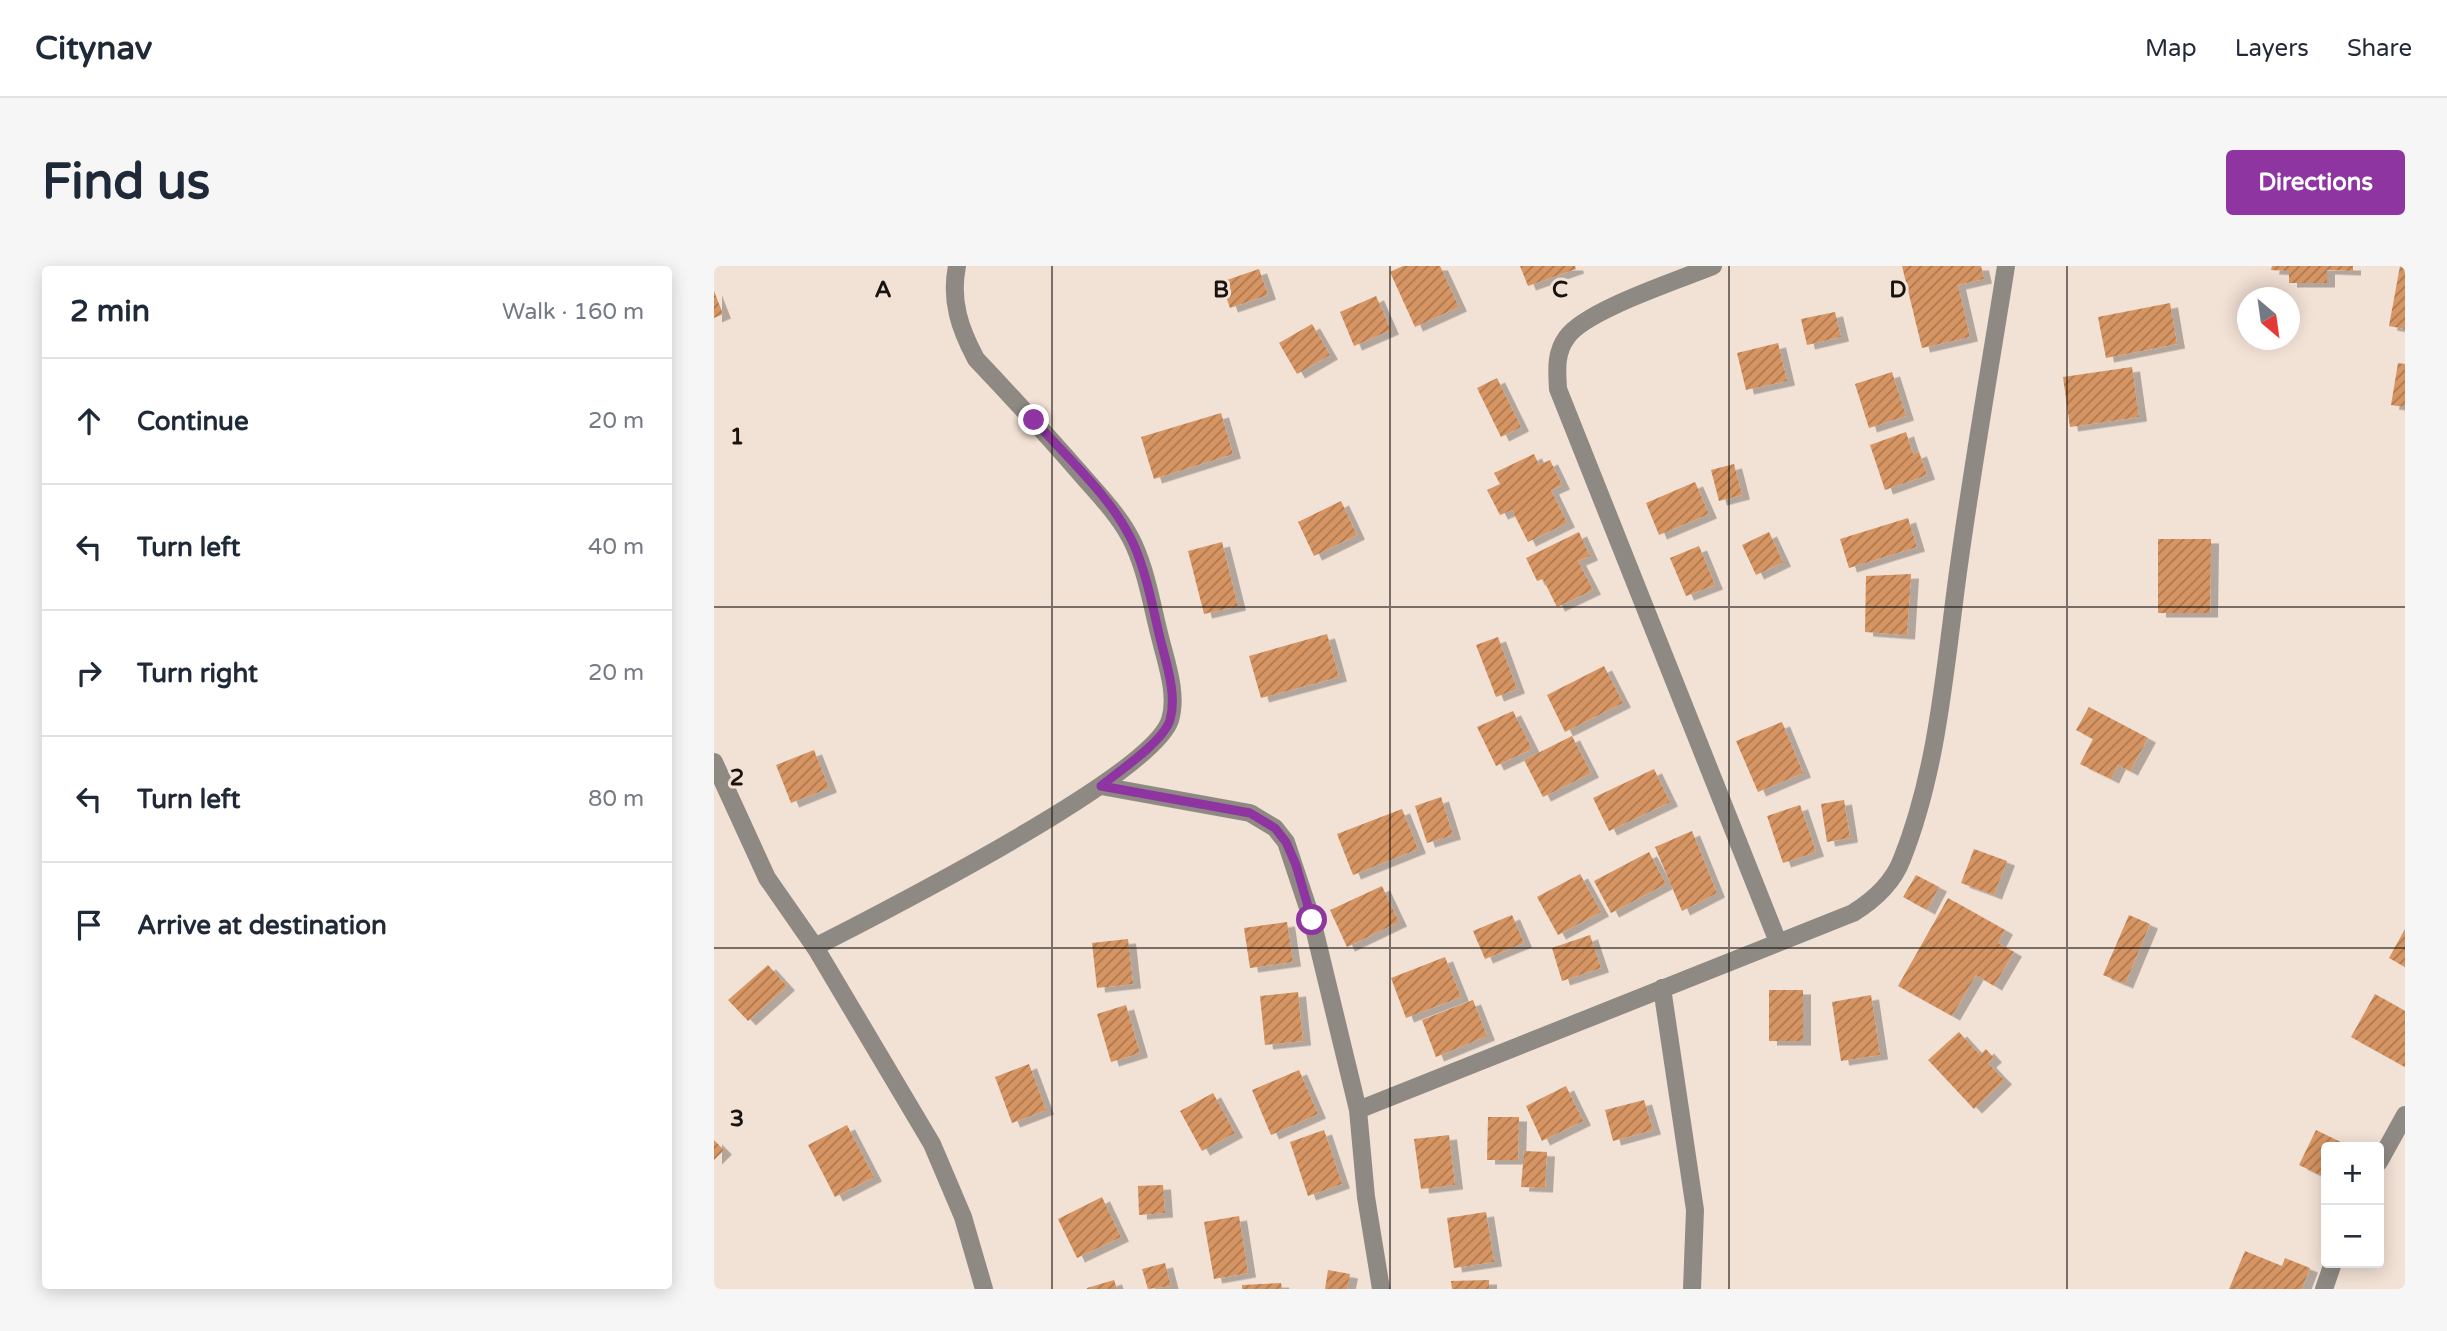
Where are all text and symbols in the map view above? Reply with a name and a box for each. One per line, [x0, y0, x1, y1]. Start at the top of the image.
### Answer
text: Citynav [35, 29, 152, 68]
text: Map [2145, 34, 2197, 63]
text: Layers [2235, 34, 2309, 63]
text: Share [2347, 34, 2412, 63]
button: Directions [2226, 150, 2405, 215]
text: Find us [42, 153, 210, 212]
text: A [874, 276, 892, 304]
text: B [1213, 276, 1229, 304]
text: C [1552, 276, 1568, 304]
text: D [1889, 276, 1907, 304]
north arrow [2237, 287, 2300, 350]
text: 2 min [70, 293, 150, 330]
text: Walk · 160 m [502, 298, 644, 326]
icon: ahead [70, 402, 108, 440]
route end [1018, 404, 1049, 435]
text: Continue [137, 406, 249, 437]
text: 20 m [588, 407, 644, 435]
text: 1 [730, 423, 744, 451]
icon: left [70, 528, 108, 566]
text: Turn left [137, 532, 240, 563]
text: 40 m [588, 533, 644, 561]
icon: right [70, 654, 108, 692]
text: Turn right [137, 658, 258, 689]
text: 20 m [588, 659, 644, 687]
text: 2 [730, 764, 744, 792]
icon: left [70, 780, 108, 818]
text: Turn left [137, 784, 240, 815]
text: 80 m [588, 785, 644, 813]
route start [1296, 904, 1327, 935]
icon: arrive [70, 906, 108, 944]
text: Arrive at destination [137, 910, 387, 941]
text: 3 [730, 1105, 744, 1133]
map controls [2321, 1142, 2384, 1268]
button: + [2321, 1142, 2384, 1205]
button: − [2321, 1205, 2384, 1268]

